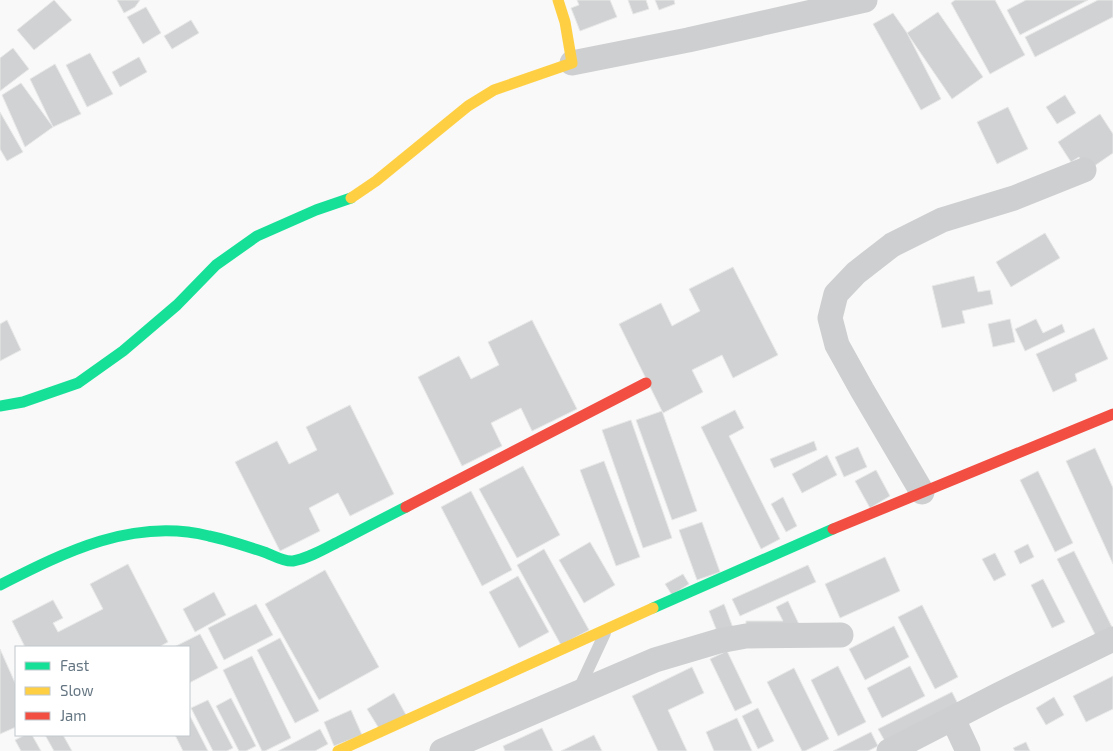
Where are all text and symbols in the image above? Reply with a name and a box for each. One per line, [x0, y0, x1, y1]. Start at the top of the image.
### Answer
legend [15, 646, 190, 736]
text: Fast [60, 656, 90, 674]
text: Slow [60, 681, 94, 699]
text: Jam [60, 706, 86, 724]

